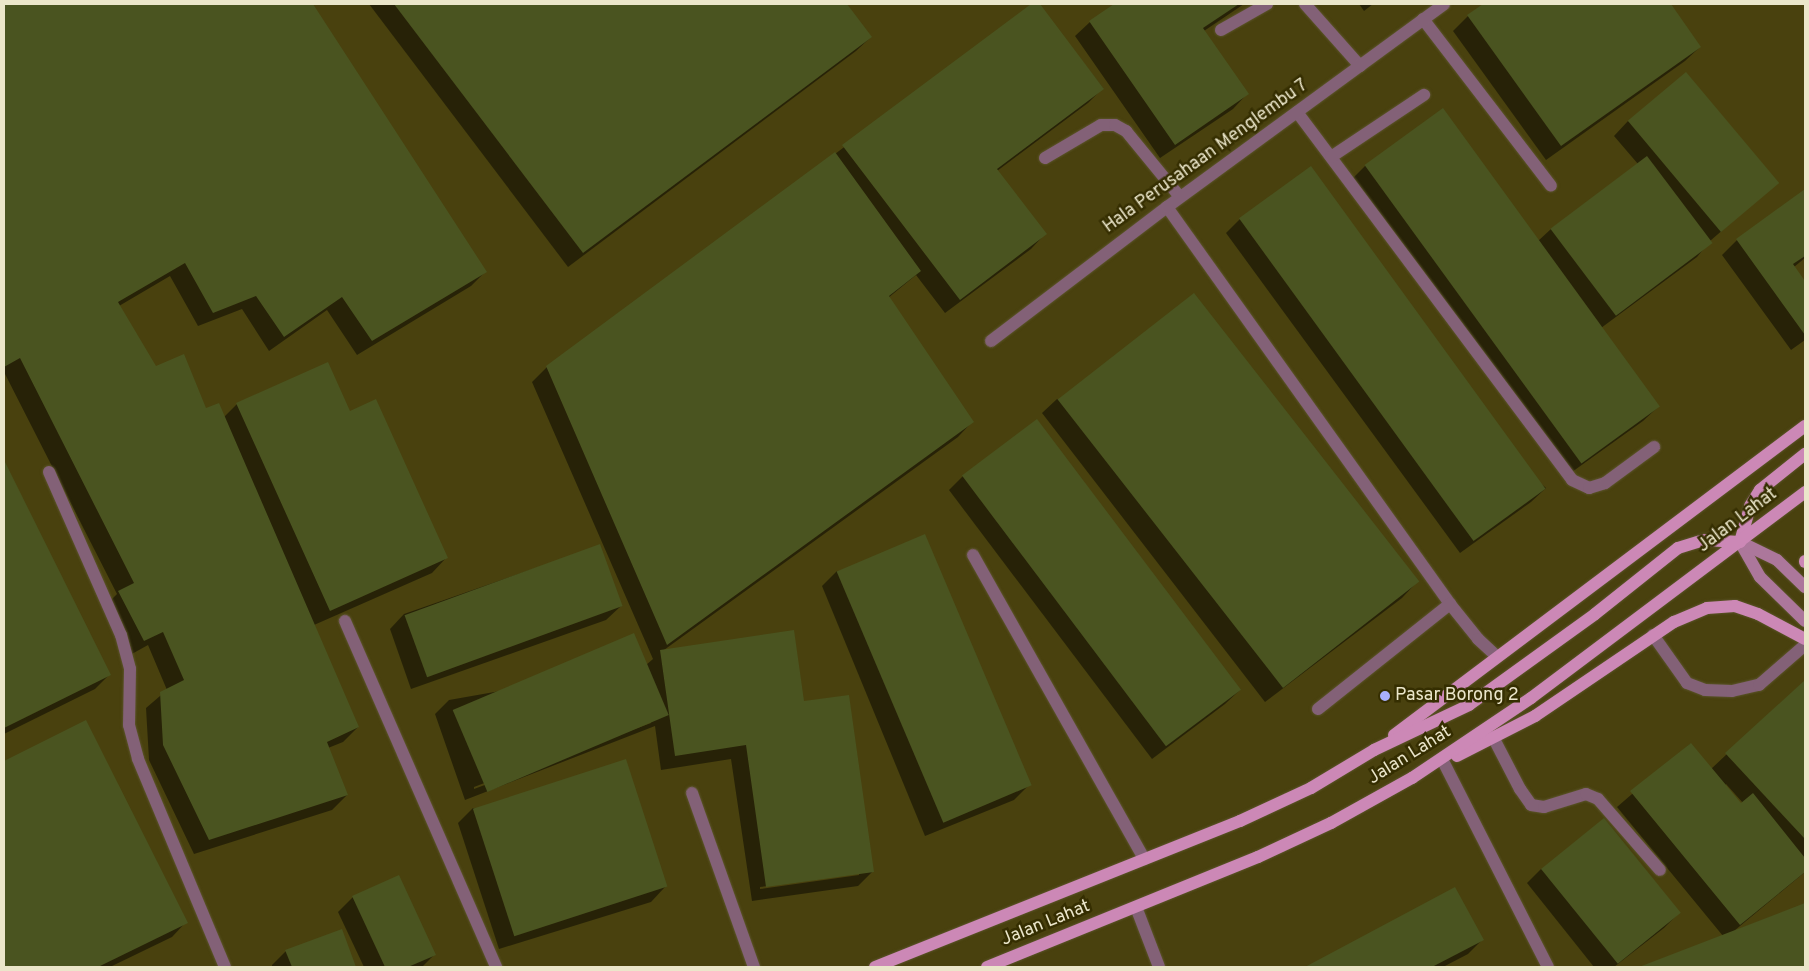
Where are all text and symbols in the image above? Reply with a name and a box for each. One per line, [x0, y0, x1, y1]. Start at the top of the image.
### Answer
street label: Hala Perusahaan Menglembu 7 [1099, 75, 1313, 239]
street label: Jalan Lahat [1694, 484, 1782, 558]
place label: Pasar Borong 2 [1395, 685, 1519, 707]
marker: Pasar Borong 2 [1379, 690, 1391, 702]
street label: Jalan Lahat [1364, 722, 1456, 790]
street label: Jalan Lahat [998, 896, 1094, 952]

